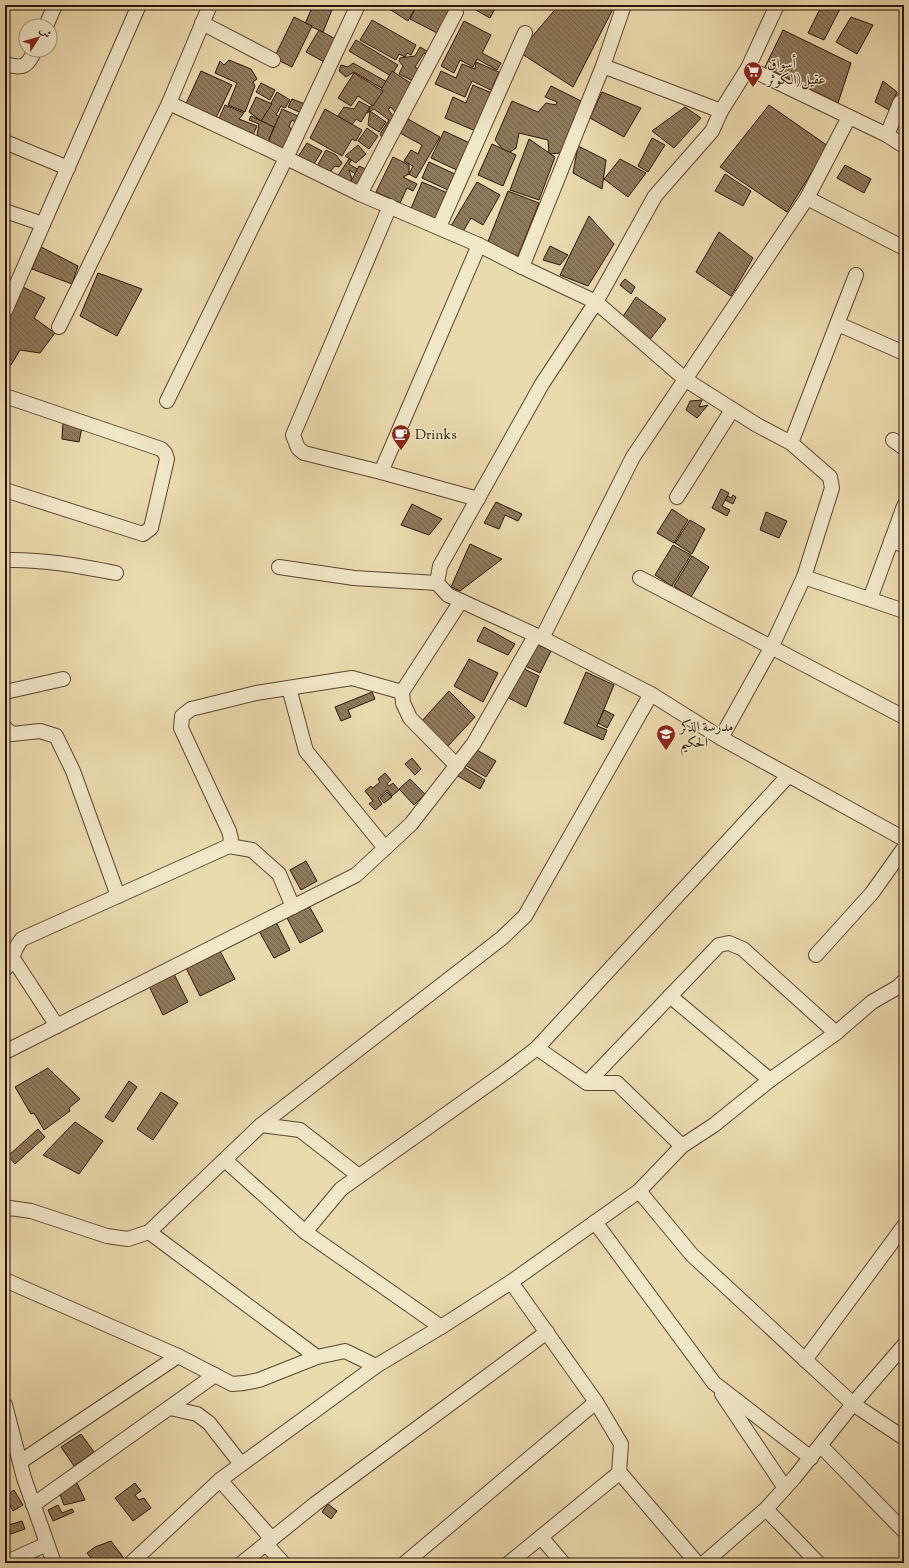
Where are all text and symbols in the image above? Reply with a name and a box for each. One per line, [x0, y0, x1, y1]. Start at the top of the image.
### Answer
north arrow [18, 18, 58, 58]
text: ش [36, 23, 55, 42]
place label: أسواق عقيل(الكوثر [765, 53, 826, 91]
supermarket icon: أسواق عقيل(الكوثر [742, 60, 764, 88]
cafe icon: Drinks [390, 423, 412, 451]
place label: Drinks [415, 426, 457, 446]
place label: مدرسة الذكر الحكيم [678, 718, 733, 756]
school or university icon: مدرسة الذكر الحكيم [655, 723, 677, 751]

